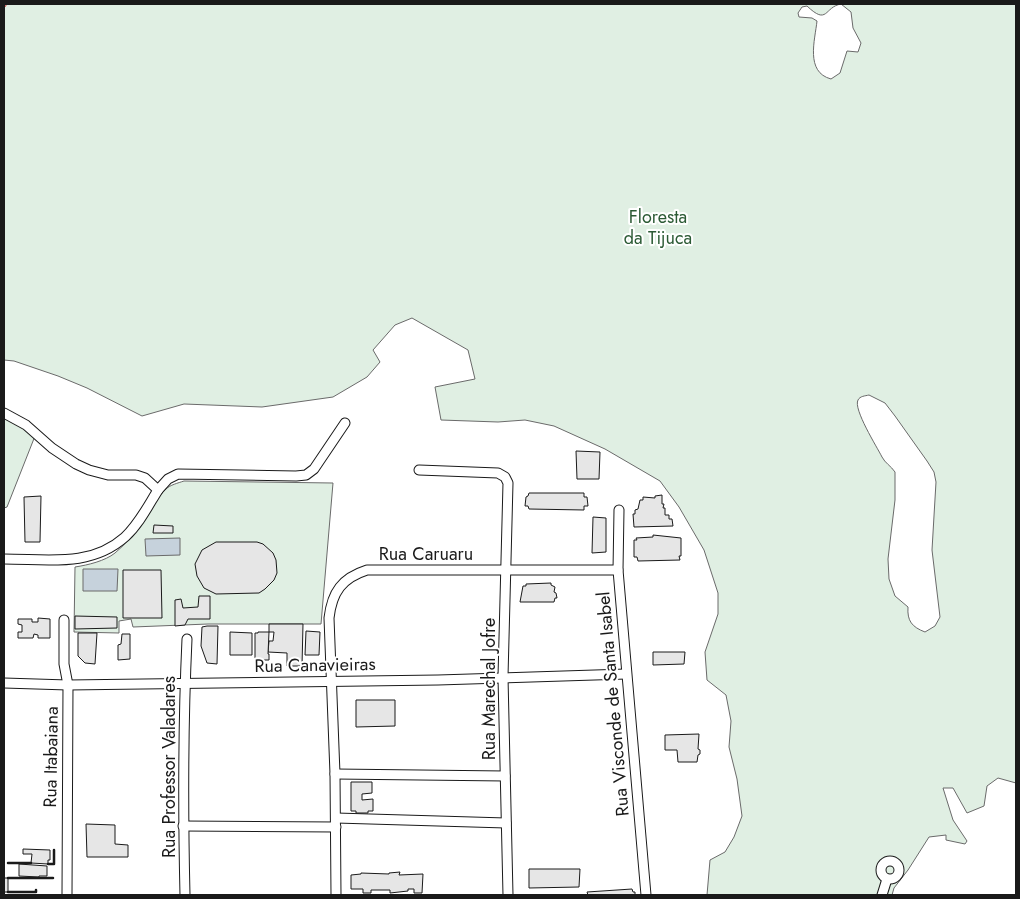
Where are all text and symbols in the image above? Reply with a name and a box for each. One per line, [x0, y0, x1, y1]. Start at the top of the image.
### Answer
park label: Floresta da Tijuca [624, 204, 692, 251]
street label: Rua Caruaru [379, 541, 473, 567]
street label: Rua Visconde de Santa Isabel [590, 591, 636, 817]
street label: Rua Marechal Jofre [476, 618, 502, 760]
street label: Rua Canavieiras [254, 651, 376, 679]
street label: Rua Professor Valadares [156, 676, 182, 858]
street label: Rua Itabaiana [37, 706, 65, 808]

